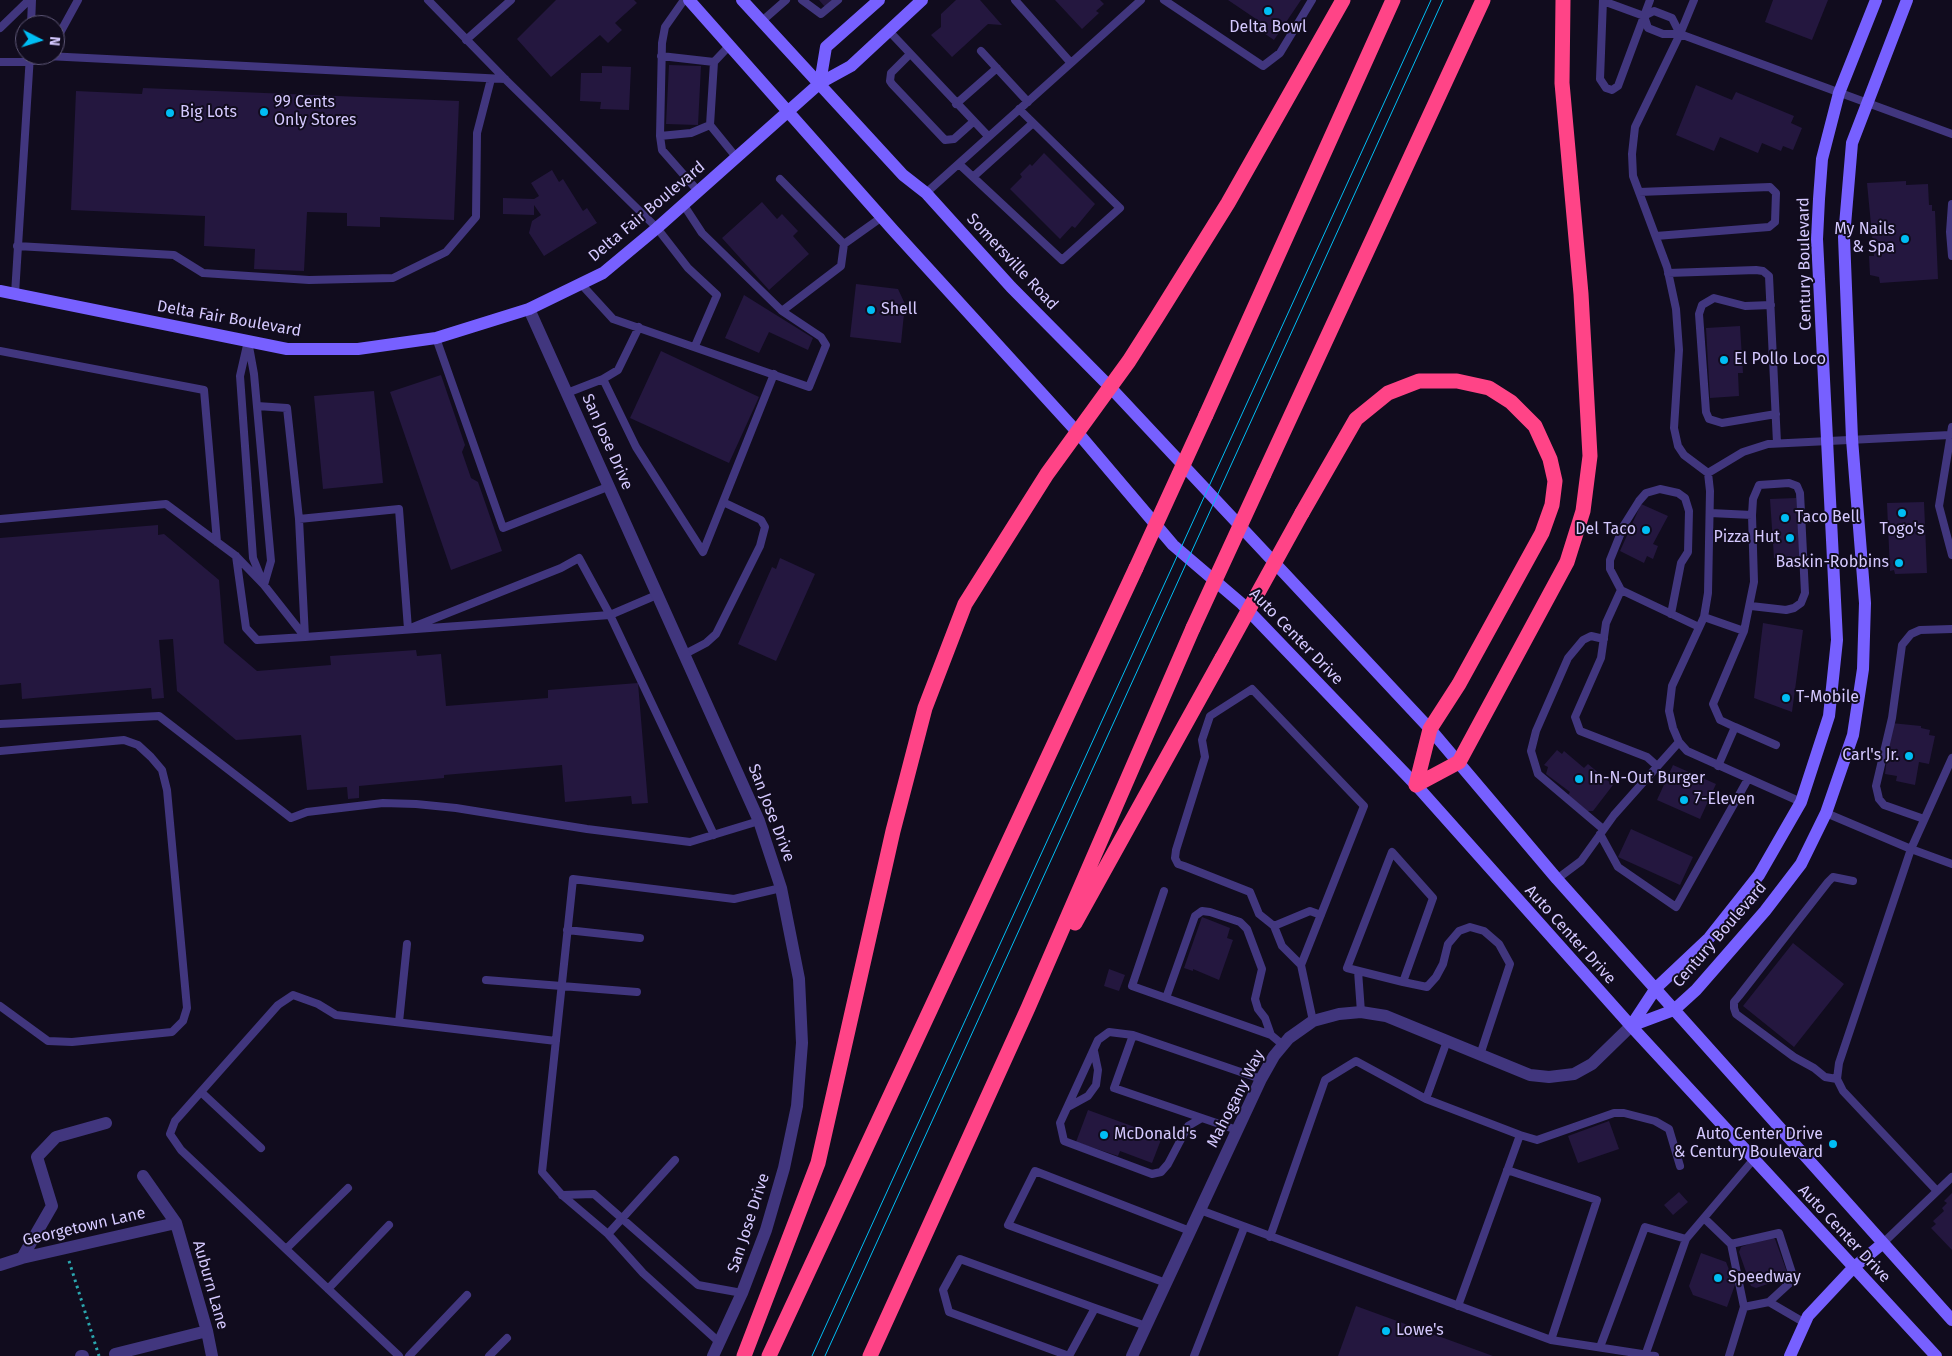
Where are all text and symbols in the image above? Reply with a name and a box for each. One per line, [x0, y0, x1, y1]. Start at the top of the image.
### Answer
marker: Delta Bowl [1262, 5, 1274, 17]
north arrow [15, 15, 65, 65]
place label: Delta Bowl [1229, 18, 1307, 38]
text: N [46, 36, 63, 47]
place label: 99 Cents Only Stores [274, 93, 357, 131]
place label: Big Lots [180, 103, 237, 123]
marker: 99 Cents Only Stores [258, 106, 270, 118]
marker: Big Lots [164, 107, 176, 119]
street label: Delta Fair Boulevard [585, 158, 709, 266]
street label: Century Boulevard [1794, 197, 1816, 331]
street label: Somersville Road [962, 210, 1062, 314]
place label: My Nails & Spa [1834, 220, 1895, 258]
marker: My Nails & Spa [1899, 233, 1911, 245]
street label: Delta Fair Boulevard [155, 297, 303, 341]
place label: Shell [881, 300, 917, 320]
marker: Shell [865, 304, 877, 316]
place label: El Pollo Loco [1734, 350, 1826, 370]
marker: El Pollo Loco [1718, 354, 1730, 366]
street label: San Jose Drive [577, 391, 637, 493]
marker: Togo's [1896, 507, 1908, 519]
place label: Taco Bell [1795, 508, 1860, 528]
marker: Taco Bell [1779, 512, 1791, 524]
place label: Del Taco [1575, 520, 1636, 540]
place label: Togo's [1880, 520, 1924, 540]
marker: Del Taco [1640, 524, 1652, 536]
place label: Pizza Hut [1714, 528, 1780, 548]
marker: Pizza Hut [1784, 532, 1796, 544]
place label: Baskin-Robbins [1776, 553, 1889, 573]
marker: Baskin-Robbins [1893, 557, 1905, 569]
street label: Auto Center Drive [1245, 585, 1347, 689]
place label: T-Mobile [1796, 688, 1859, 708]
marker: T-Mobile [1780, 692, 1792, 704]
place label: Carl's Jr. [1842, 746, 1899, 766]
marker: Carl's Jr. [1903, 750, 1915, 762]
street label: San Jose Drive [744, 761, 798, 865]
place label: In-N-Out Burger [1589, 769, 1705, 789]
marker: In-N-Out Burger [1573, 773, 1585, 785]
place label: 7-Eleven [1694, 790, 1755, 810]
marker: 7-Eleven [1678, 794, 1690, 806]
street label: Century Boulevard [1669, 878, 1771, 992]
street label: Auto Center Drive [1521, 882, 1619, 988]
street label: Mahogany Way [1203, 1047, 1269, 1151]
place label: McDonald's [1114, 1125, 1197, 1145]
place label: Auto Center Drive & Century Boulevard [1674, 1125, 1823, 1163]
marker: McDonald's [1098, 1129, 1110, 1141]
marker: Auto Center Drive & Century Boulevard [1827, 1138, 1839, 1150]
street label: San Jose Drive [724, 1171, 774, 1275]
street label: Auto Center Drive [1794, 1181, 1894, 1287]
street label: Georgetown Lane [21, 1204, 147, 1250]
street label: Auburn Lane [188, 1238, 232, 1332]
place label: Speedway [1728, 1268, 1801, 1288]
marker: Speedway [1712, 1272, 1724, 1284]
place label: Lowe's [1396, 1321, 1444, 1341]
marker: Lowe's [1380, 1325, 1392, 1337]

